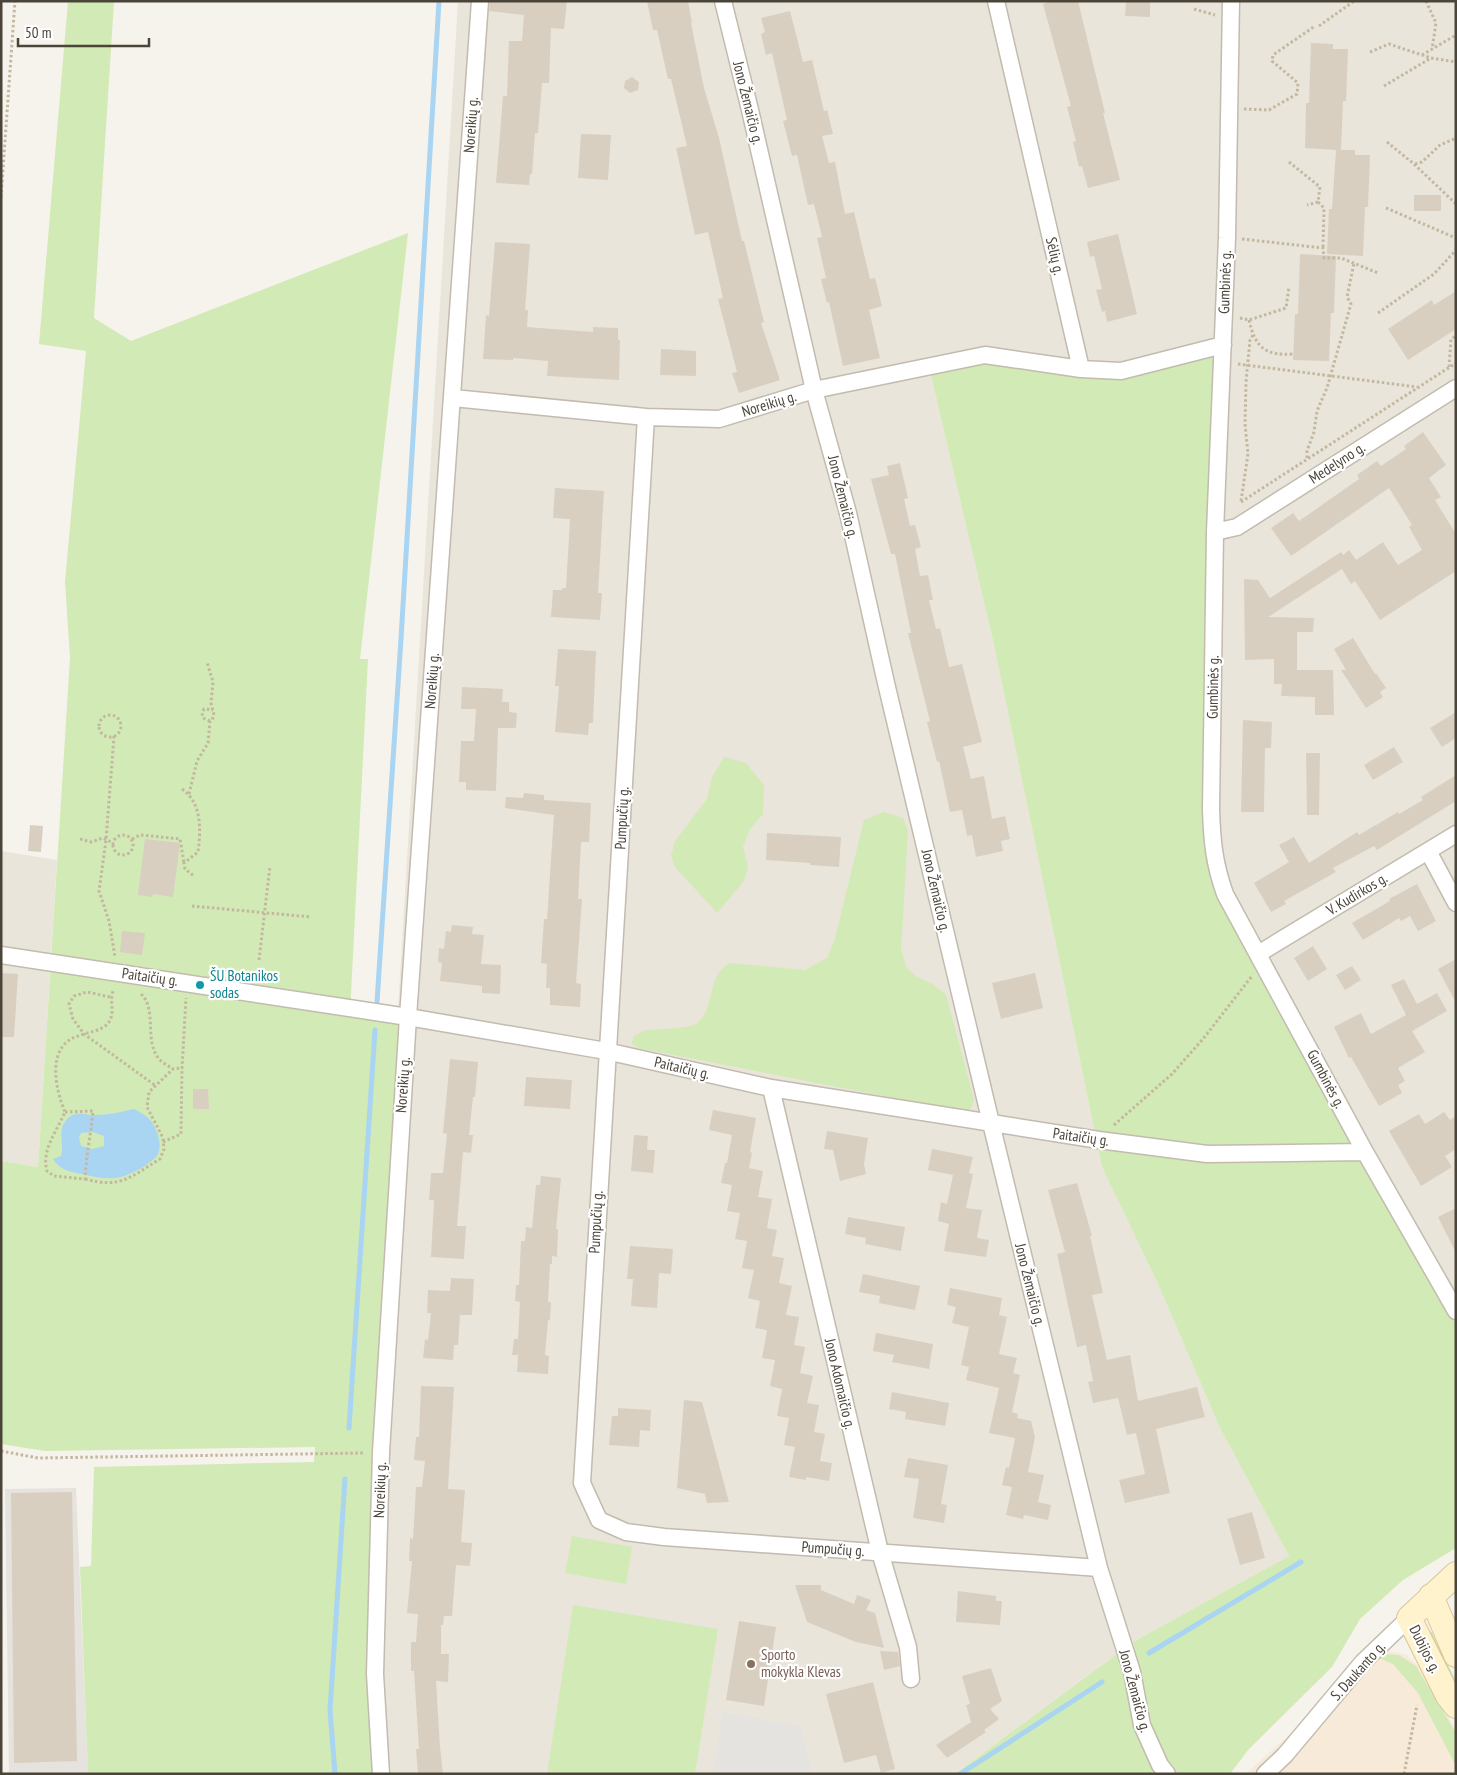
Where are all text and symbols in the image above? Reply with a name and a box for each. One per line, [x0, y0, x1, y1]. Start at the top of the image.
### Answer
scale bar [18, 15, 149, 47]
text: 50 m [25, 23, 51, 42]
street label: Jono Žemaičio g. [729, 59, 768, 147]
street label: Noreikių g. [459, 96, 482, 154]
street label: Sėlių g. [1042, 235, 1069, 277]
street label: Gumbinės g. [1214, 250, 1235, 314]
street label: Noreikių g. [739, 386, 799, 421]
street label: Medelyno g. [1305, 437, 1369, 488]
street label: Jono Žemaičio g. [824, 453, 863, 541]
street label: Noreikių g. [420, 652, 443, 710]
street label: Gumbinės g. [1202, 655, 1223, 719]
street label: Pumpučių g. [610, 786, 633, 850]
street label: Jono Žemaičio g. [917, 846, 955, 935]
street label: V. Kudirkos g. [1322, 868, 1391, 920]
street label: Paitaičių g. [121, 963, 180, 990]
place label: ŠU Botanikos sodas [210, 966, 278, 1002]
marker: ŠU Botanikos sodas [194, 979, 206, 991]
street label: Gumbinės g. [1303, 1046, 1350, 1112]
street label: Paitaičių g. [652, 1052, 712, 1083]
street label: Noreikių g. [391, 1056, 414, 1114]
street label: Paitaičių g. [1052, 1123, 1111, 1150]
street label: Pumpučių g. [584, 1190, 607, 1254]
street label: Jono Žemaičio g. [1011, 1241, 1050, 1329]
street label: Jono Adomaičio g. [821, 1336, 860, 1431]
street label: Noreikių g. [369, 1461, 390, 1518]
street label: Pumpučių g. [801, 1537, 866, 1560]
street label: Dubijos g. [1405, 1622, 1446, 1676]
street label: S. Daukanto g. [1326, 1637, 1389, 1704]
place label: Sporto mokykla Klevas [761, 1645, 841, 1681]
street label: Jono Žemaičio g. [1115, 1647, 1156, 1735]
marker: Sporto mokykla Klevas [745, 1658, 757, 1670]

